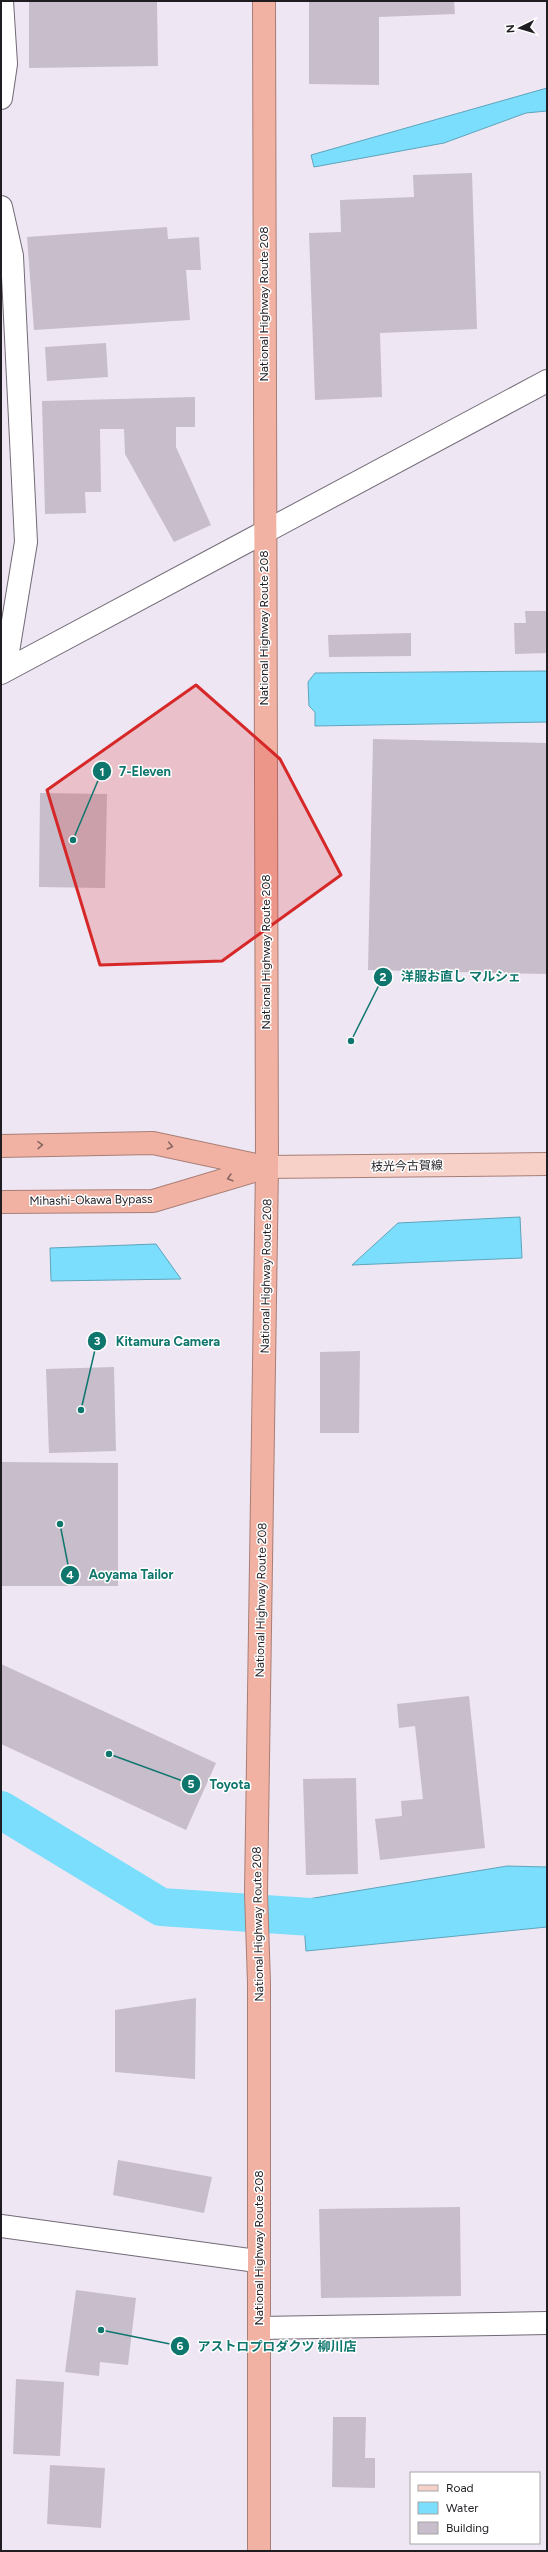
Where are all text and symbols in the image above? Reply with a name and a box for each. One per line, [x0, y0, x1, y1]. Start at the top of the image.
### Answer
north arrow [500, 8, 540, 48]
text: N [504, 24, 517, 34]
street label: National Highway Route 208 [257, 226, 271, 382]
street label: National Highway Route 208 [257, 550, 271, 706]
callout: 7-Eleven [92, 759, 179, 784]
text: 7-Eleven [119, 764, 171, 779]
text: 1 [99, 765, 105, 779]
street label: National Highway Route 208 [259, 874, 273, 1030]
callout: 洋服お直し マルシェ [373, 964, 529, 989]
text: 洋服お直し マルシェ [401, 969, 521, 984]
text: 2 [380, 970, 387, 984]
one-way arrow [37, 1141, 43, 1149]
one-way arrow [166, 1142, 173, 1150]
street label: 枝光今古賀線 [371, 1158, 443, 1174]
one-way arrow [227, 1173, 234, 1182]
street label: Mihashi-Okawa Bypass [29, 1192, 153, 1208]
street label: National Highway Route 208 [258, 1198, 274, 1354]
callout: Kitamura Camera [87, 1329, 228, 1354]
text: 3 [94, 1334, 101, 1348]
text: Kitamura Camera [116, 1334, 220, 1349]
street label: National Highway Route 208 [253, 1522, 269, 1678]
callout: Aoyama Tailor [60, 1562, 181, 1587]
text: Aoyama Tailor [89, 1567, 173, 1582]
text: 4 [66, 1568, 74, 1582]
callout: Toyota [181, 1772, 258, 1797]
text: 5 [188, 1777, 195, 1791]
text: Toyota [210, 1777, 251, 1792]
street label: National Highway Route 208 [250, 1846, 266, 2002]
street label: National Highway Route 208 [252, 2170, 266, 2326]
callout: アストロプロダクツ 柳川店 [170, 2334, 365, 2359]
text: 6 [177, 2339, 184, 2353]
text: アストロプロダクツ 柳川店 [197, 2339, 357, 2354]
legend [410, 2472, 540, 2544]
text: Road [446, 2481, 474, 2495]
text: Water [446, 2501, 478, 2515]
text: Building [446, 2521, 489, 2535]

